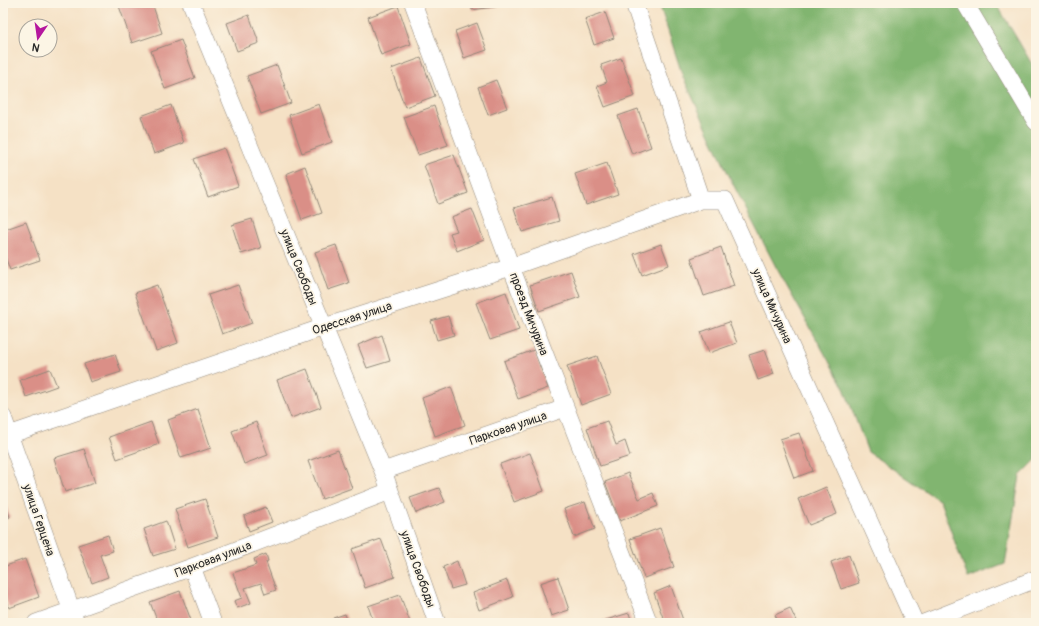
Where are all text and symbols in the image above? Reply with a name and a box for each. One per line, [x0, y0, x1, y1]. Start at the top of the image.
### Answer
north arrow [18, 18, 58, 58]
text: N [30, 40, 41, 54]
street label: улица Свободы [276, 226, 321, 308]
street label: улица Мичурина [748, 266, 795, 346]
street label: проезд Мичурина [506, 271, 551, 358]
street label: Одесская улица [310, 298, 394, 338]
street label: Парковая улица [468, 408, 549, 449]
street label: улица Герцена [19, 481, 58, 558]
street label: улица Свободы [396, 528, 438, 610]
street label: Парковая улица [173, 538, 254, 581]

